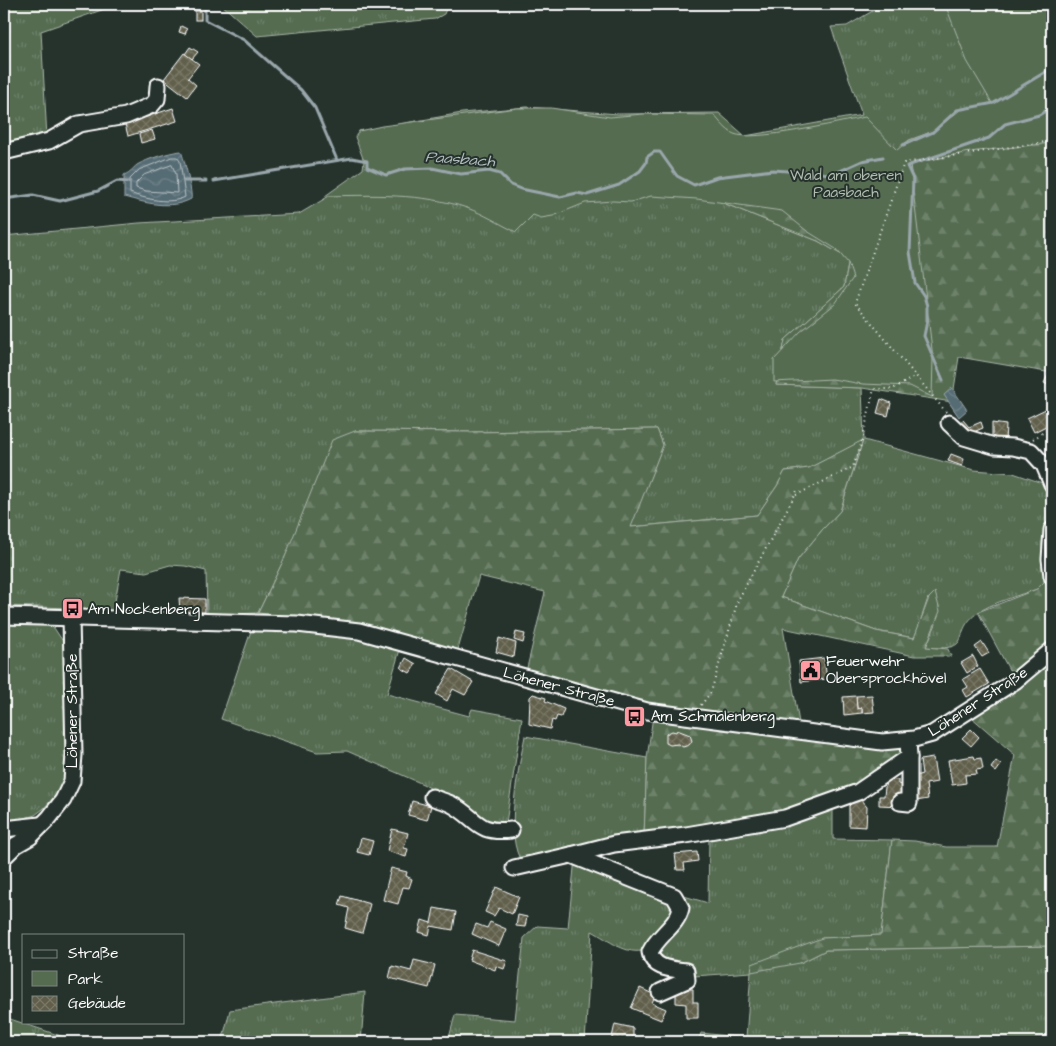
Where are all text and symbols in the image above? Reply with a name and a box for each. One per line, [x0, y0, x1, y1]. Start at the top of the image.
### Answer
water label: Paasbach [424, 146, 497, 172]
park label: Wald am oberen Paasbach [790, 165, 902, 203]
bus stop icon: Am Nockenberg [60, 597, 84, 621]
place label: Am Nockenberg [88, 599, 200, 621]
place label: Feuerwehr Obersprockhövel [826, 651, 946, 689]
street label: Löhener Straße [62, 654, 83, 768]
public building icon: Feuerwehr Obersprockhövel [798, 658, 822, 682]
street label: Löhener Straße [501, 662, 617, 712]
street label: Löhener Straße [924, 662, 1032, 742]
bus stop icon: Am Schmalenberg [623, 704, 647, 728]
place label: Am Schmalenberg [651, 706, 775, 728]
legend [22, 934, 185, 1024]
text: Straße [68, 943, 118, 964]
text: Park [68, 969, 103, 990]
text: Gebäude [68, 993, 126, 1014]

